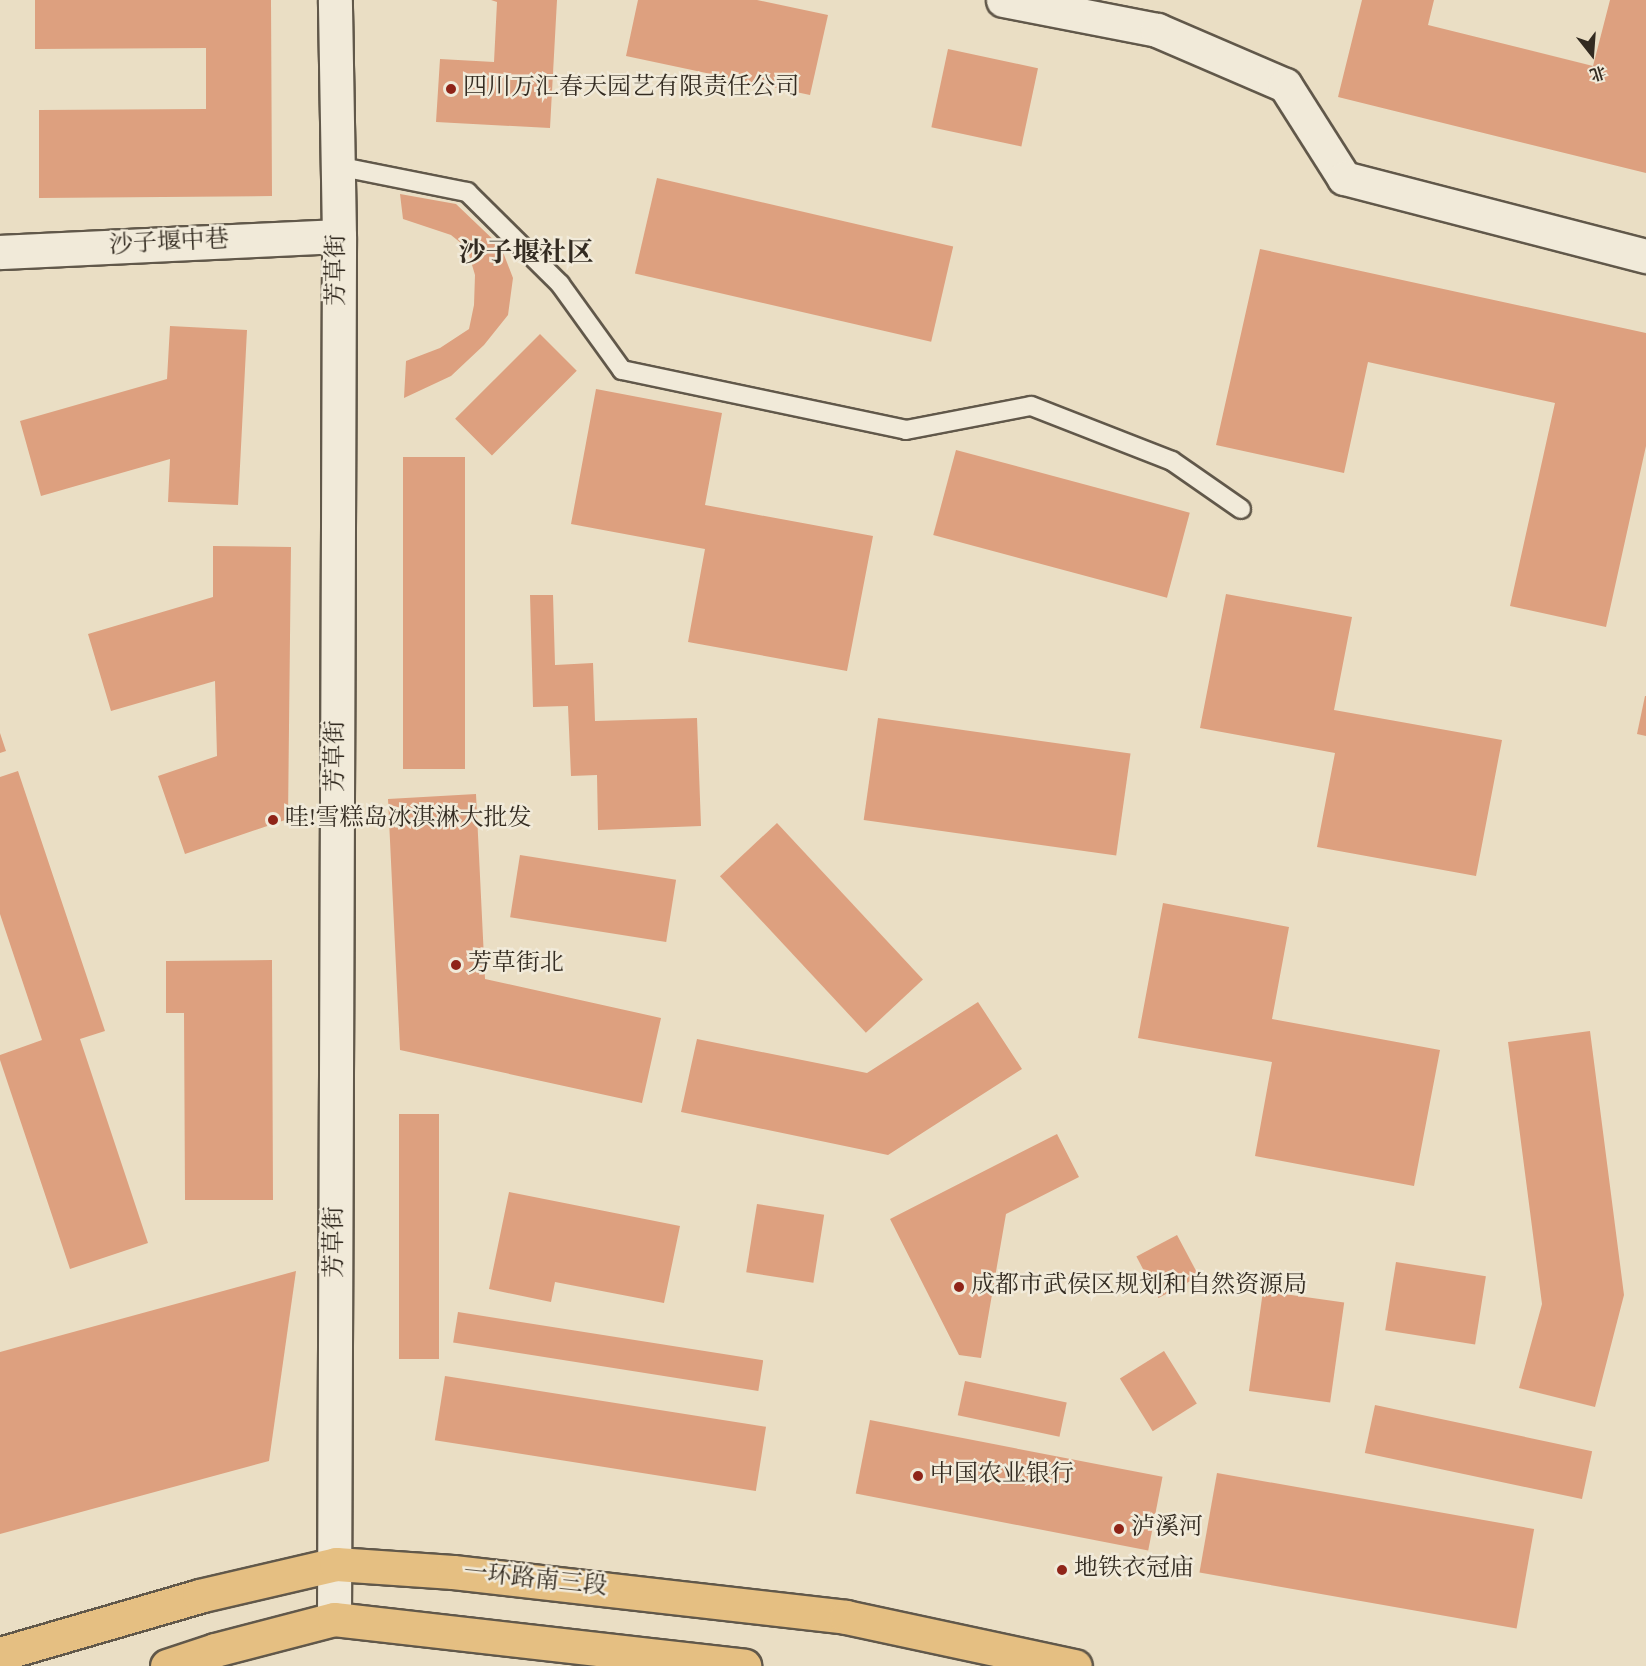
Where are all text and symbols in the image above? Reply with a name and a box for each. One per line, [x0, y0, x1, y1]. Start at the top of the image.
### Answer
north arrow [1562, 24, 1622, 84]
text: 北 [1586, 58, 1608, 85]
place label: 四川万汇春天园艺有限责任公司 [463, 75, 799, 103]
marker: 四川万汇春天园艺有限责任公司 [444, 82, 458, 96]
street label: 沙子堰中巷 [108, 226, 230, 262]
street label: 芳草街 [324, 234, 352, 306]
district label: 沙子堰社区 [459, 239, 593, 271]
street label: 芳草街 [323, 720, 351, 792]
place label: 哇!雪糕岛冰淇淋大批发 [285, 806, 532, 834]
marker: 哇!雪糕岛冰淇淋大批发 [266, 813, 280, 827]
place label: 芳草街北 [468, 951, 564, 979]
marker: 芳草街北 [449, 958, 463, 972]
street label: 芳草街 [322, 1206, 350, 1278]
place label: 成都市武侯区规划和自然资源局 [971, 1273, 1307, 1301]
marker: 成都市武侯区规划和自然资源局 [952, 1280, 966, 1294]
place label: 中国农业银行 [930, 1462, 1074, 1490]
marker: 中国农业银行 [911, 1469, 925, 1483]
place label: 泸溪河 [1131, 1515, 1203, 1543]
marker: 泸溪河 [1112, 1522, 1126, 1536]
place label: 地铁衣冠庙 [1074, 1556, 1194, 1584]
street label: 一环路南三段 [462, 1559, 608, 1603]
marker: 地铁衣冠庙 [1055, 1563, 1069, 1577]

